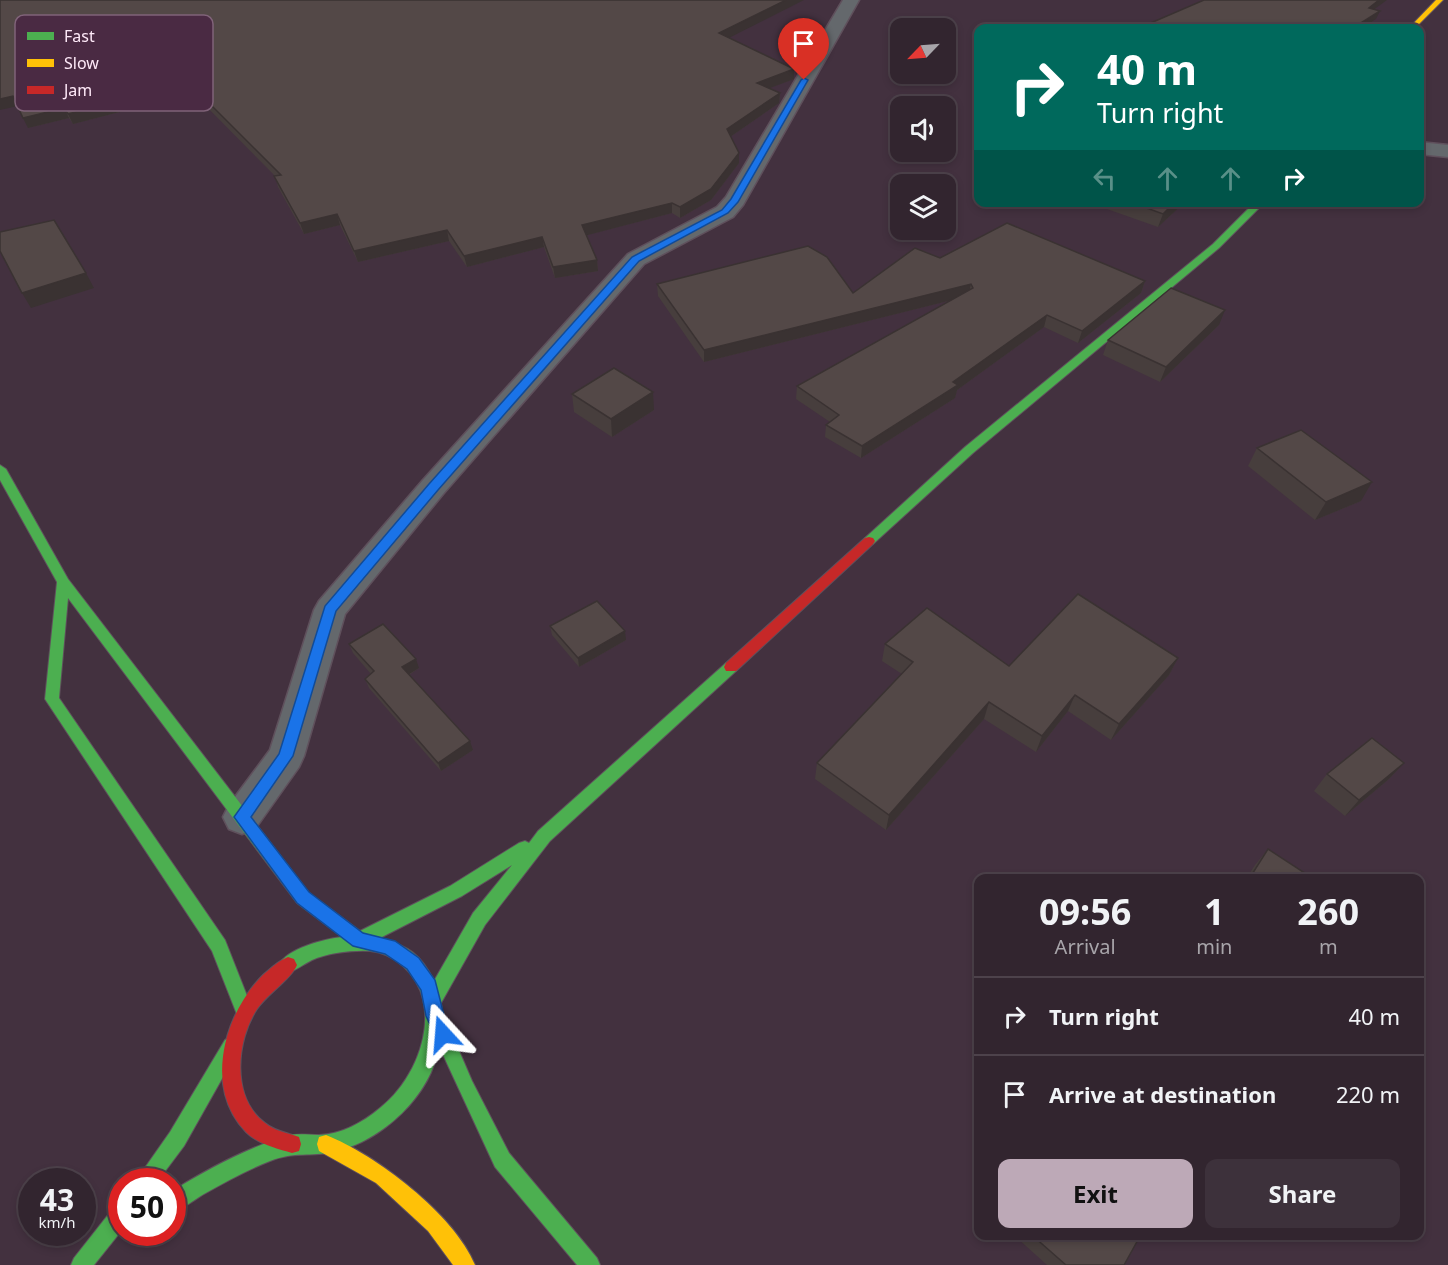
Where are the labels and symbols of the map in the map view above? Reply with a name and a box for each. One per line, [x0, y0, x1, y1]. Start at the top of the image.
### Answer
legend [15, 15, 213, 111]
pin [778, 18, 829, 80]
north arrow [890, 18, 956, 84]
text: Fast [64, 25, 95, 47]
text: Slow [64, 52, 99, 74]
text: Jam [62, 79, 92, 101]
position arrow [411, 1002, 475, 1066]
speed limit sign: 50 [108, 1168, 186, 1246]

